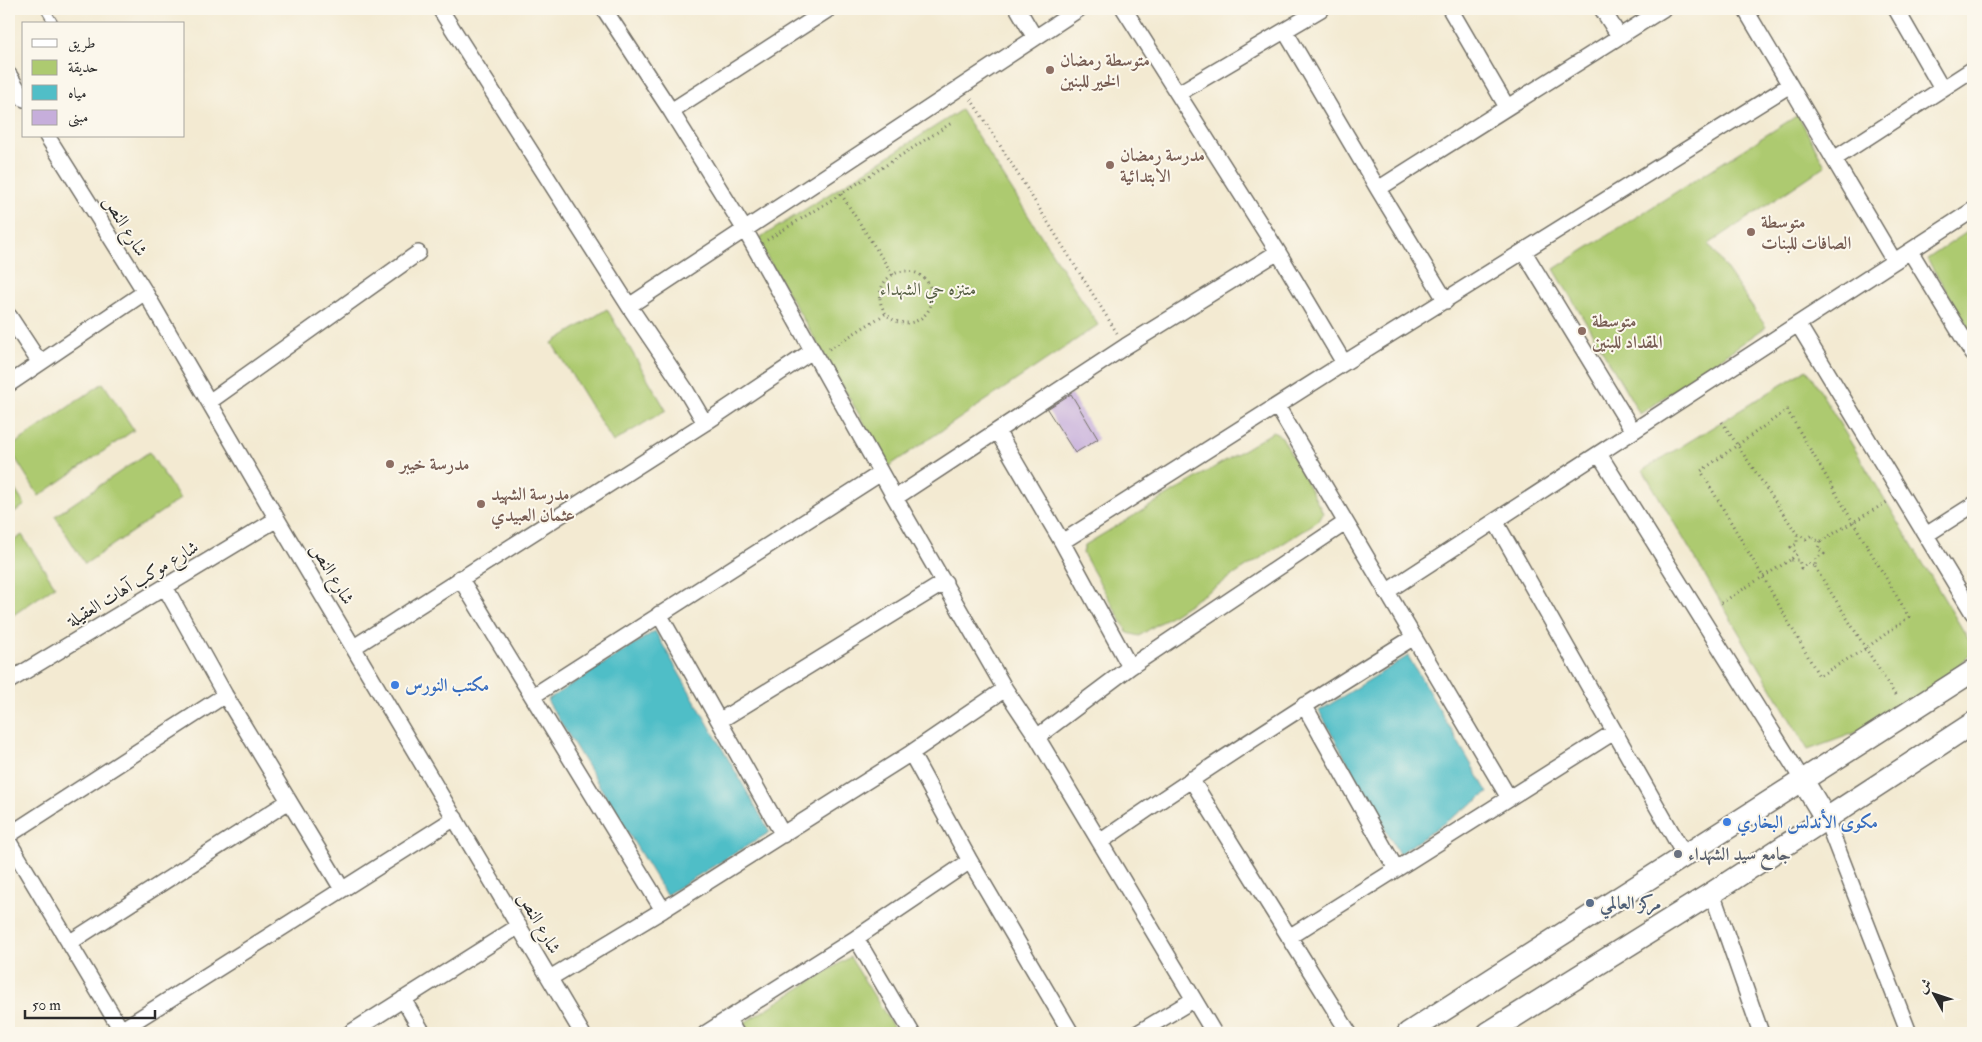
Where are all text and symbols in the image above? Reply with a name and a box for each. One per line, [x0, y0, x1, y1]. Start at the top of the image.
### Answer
legend [22, 22, 185, 138]
text: طريق [68, 34, 95, 53]
place label: متوسطة رمضان الخير للبنين [1060, 49, 1150, 93]
text: حديقة [68, 58, 98, 77]
marker: متوسطة رمضان الخير للبنين [1044, 64, 1056, 76]
text: مياه [68, 84, 86, 103]
text: مبنى [68, 108, 88, 128]
place label: مدرسة رمضان الابتدائية [1120, 144, 1205, 188]
marker: مدرسة رمضان الابتدائية [1104, 159, 1116, 171]
street label: شارع النص [95, 191, 153, 262]
place label: متوسطة الصافات للبنات [1761, 211, 1851, 255]
marker: متوسطة الصافات للبنات [1745, 226, 1757, 238]
park label: متنزه حي الشهداء [880, 278, 976, 304]
place label: متوسطة المقداد للبنين [1592, 310, 1663, 354]
marker: متوسطة المقداد للبنين [1576, 325, 1588, 337]
place label: مدرسة خيبر [398, 453, 470, 476]
marker: مدرسة خيبر [384, 458, 396, 470]
place label: مدرسة الشهيد عثمان العبيدي [491, 483, 575, 530]
marker: مدرسة الشهيد عثمان العبيدي [475, 498, 487, 510]
street label: شارع موكب آهات العقيلة [62, 536, 204, 635]
street label: شارع النص [302, 539, 359, 611]
place label: مكتب النورس [405, 674, 489, 697]
marker: مكتب النورس [389, 679, 401, 691]
place label: مكوى الأندلس البخاري [1737, 808, 1878, 837]
marker: مكوى الأندلس البخاري [1721, 816, 1733, 828]
place label: جامع سيد الشهداء [1688, 843, 1791, 871]
marker: جامع سيد الشهداء [1672, 848, 1684, 860]
street label: شارع النص [510, 888, 566, 960]
place label: مركز العالمي [1600, 892, 1661, 920]
marker: مركز العالمي [1584, 897, 1596, 909]
north arrow [1910, 970, 1960, 1020]
text: ش [1913, 975, 1935, 997]
scale bar [25, 987, 155, 1019]
text: 50 m [32, 996, 61, 1015]

